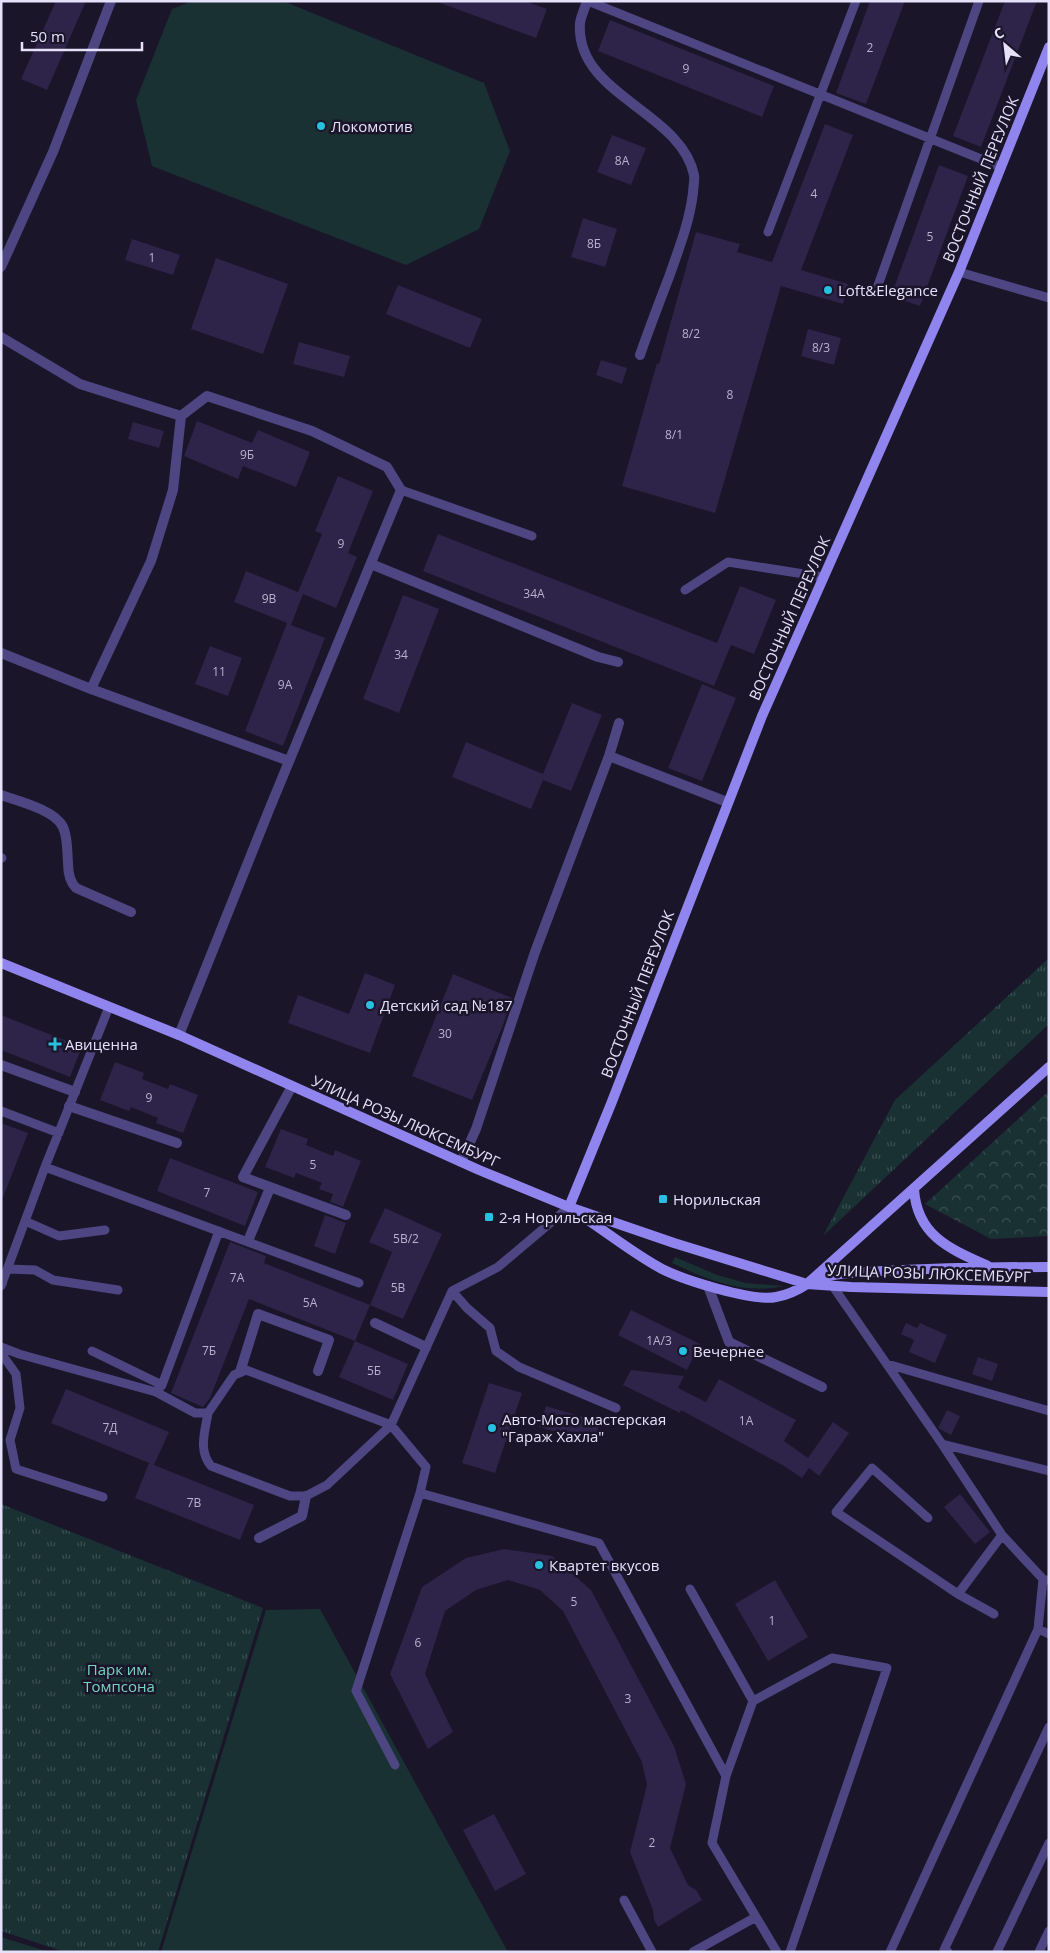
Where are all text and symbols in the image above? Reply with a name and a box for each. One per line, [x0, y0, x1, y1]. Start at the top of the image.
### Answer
scale bar [22, 20, 142, 52]
north arrow [980, 20, 1030, 70]
text: С [990, 23, 1007, 44]
text: 50 m [30, 26, 65, 46]
house number: 2 [867, 39, 874, 56]
house number: 9 [683, 60, 690, 77]
street label: ВОСТОЧНЫЙ ПЕРЕУЛОК [937, 92, 1023, 265]
place label: Локомотив [331, 116, 413, 136]
marker: Локомотив [315, 120, 327, 132]
house number: 8А [615, 152, 630, 169]
house number: 4 [811, 185, 818, 202]
house number: 5 [927, 228, 934, 245]
house number: 8Б [587, 235, 601, 252]
house number: 1 [149, 249, 155, 266]
place label: Loft&Elegance [838, 280, 938, 300]
marker: Loft&Elegance [822, 284, 834, 296]
house number: 8/2 [682, 325, 700, 342]
house number: 8/3 [812, 339, 830, 356]
house number: 8 [727, 386, 734, 403]
house number: 8/1 [665, 426, 683, 443]
house number: 9Б [240, 446, 254, 463]
street label: ВОСТОЧНЫЙ ПЕРЕУЛОК [744, 532, 835, 703]
house number: 9 [338, 535, 345, 552]
house number: 34А [523, 585, 545, 602]
house number: 9В [262, 590, 277, 607]
house number: 34 [394, 646, 408, 663]
house number: 11 [212, 663, 226, 680]
house number: 9А [278, 676, 293, 693]
street label: ВОСТОЧНЫЙ ПЕРЕУЛОК [596, 907, 678, 1080]
place label: Детский сад №187 [380, 995, 513, 1015]
marker: Детский сад №187 [364, 999, 376, 1011]
house number: 30 [438, 1025, 452, 1042]
place label: Авиценна [65, 1034, 138, 1054]
marker: Авиценна [49, 1038, 61, 1050]
street label: УЛИЦА РОЗЫ ЛЮКСЕМБУРГ [309, 1070, 503, 1172]
house number: 9 [146, 1089, 153, 1106]
house number: 5 [310, 1156, 317, 1173]
house number: 7 [204, 1184, 211, 1201]
place label: Норильская [673, 1189, 761, 1209]
marker: Норильская [657, 1193, 669, 1205]
place label: 2-я Норильская [499, 1207, 612, 1227]
marker: 2-я Норильская [483, 1211, 495, 1223]
house number: 5В/2 [393, 1230, 419, 1247]
street label: УЛИЦА РОЗЫ ЛЮКСЕМБУРГ [827, 1259, 1031, 1287]
house number: 7А [230, 1269, 245, 1286]
house number: 5В [391, 1279, 406, 1296]
house number: 5А [303, 1294, 318, 1311]
house number: 1А/3 [646, 1332, 672, 1349]
place label: Вечернее [693, 1341, 764, 1361]
house number: 7Б [202, 1342, 216, 1359]
marker: Вечернее [677, 1345, 689, 1357]
house number: 5Б [367, 1362, 381, 1379]
place label: Авто-Мото мастерская "Гараж Хахла" [502, 1409, 666, 1446]
house number: 1А [739, 1412, 754, 1429]
house number: 7Д [102, 1419, 118, 1436]
marker: Авто-Мото мастерская "Гараж Хахла" [486, 1422, 498, 1434]
house number: 7В [187, 1494, 202, 1511]
place label: Квартет вкусов [549, 1555, 659, 1575]
marker: Квартет вкусов [533, 1559, 545, 1571]
house number: 5 [571, 1593, 578, 1610]
house number: 1 [769, 1612, 775, 1629]
house number: 6 [415, 1634, 422, 1651]
park label: Парк им. Томпсона [83, 1659, 155, 1696]
house number: 3 [625, 1690, 632, 1707]
house number: 2 [649, 1834, 656, 1851]

